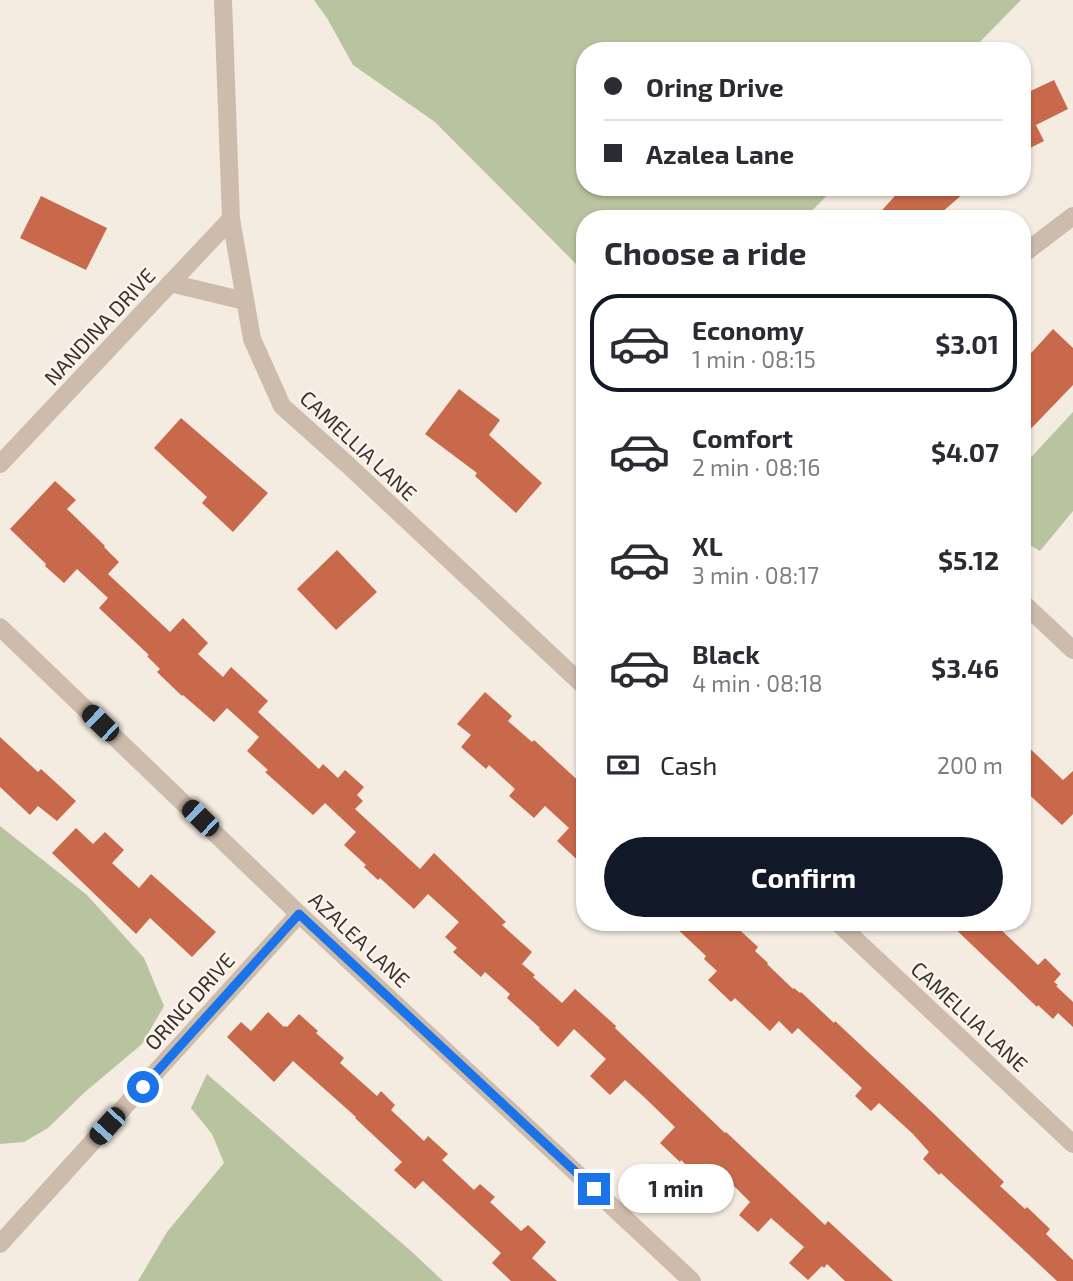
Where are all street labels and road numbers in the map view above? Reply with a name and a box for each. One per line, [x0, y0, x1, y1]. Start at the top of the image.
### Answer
street label: NANDINA DRIVE [38, 262, 160, 390]
street label: CAMELLIA LANE [296, 385, 422, 505]
street label: AZALEA LANE [305, 886, 415, 992]
street label: ORING DRIVE [139, 947, 239, 1055]
street label: CAMELLIA LANE [907, 956, 1033, 1076]

